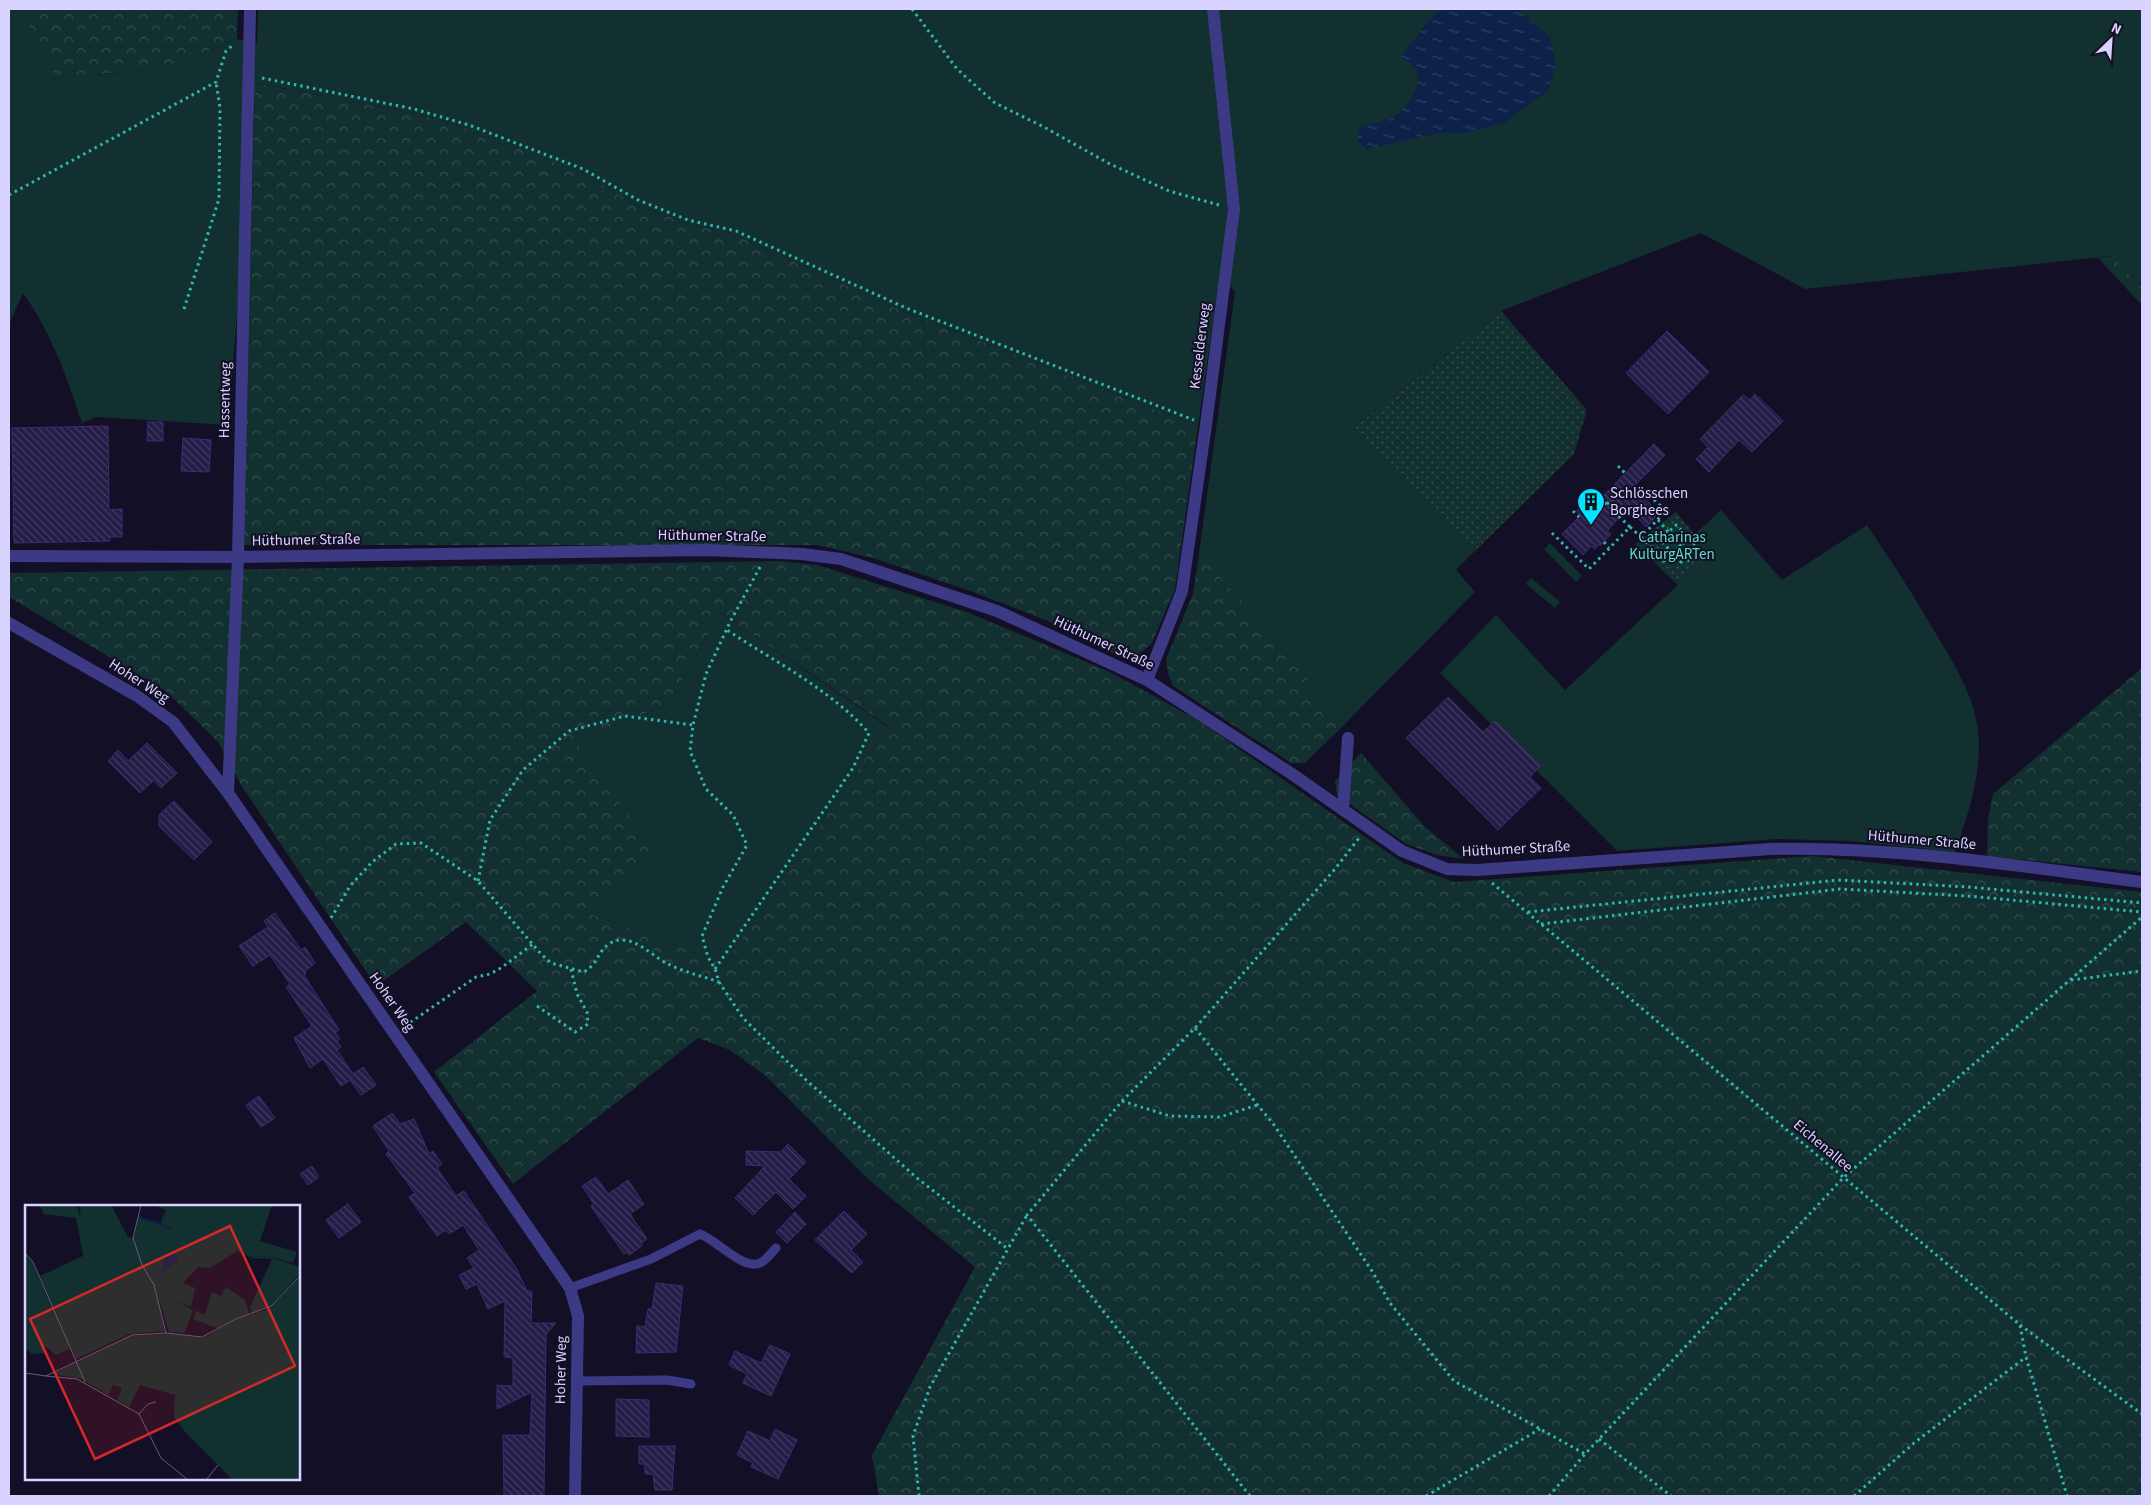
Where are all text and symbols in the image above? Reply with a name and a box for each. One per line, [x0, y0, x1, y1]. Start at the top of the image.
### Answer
north arrow [2086, 15, 2136, 65]
text: N [2108, 18, 2125, 40]
street label: Kesselderweg [1184, 301, 1216, 390]
street label: Hassentweg [214, 361, 236, 438]
place label: Schlösschen Borghees [1610, 483, 1688, 521]
building icon: Schlösschen Borghees [1576, 487, 1606, 526]
street label: Hüthumer Straße [658, 525, 766, 547]
park label: Catharinas KulturgARTen [1629, 527, 1715, 565]
street label: Hüthumer Straße [252, 529, 360, 551]
street label: Hüthumer Straße [1050, 611, 1158, 675]
street label: Hoher Weg [105, 654, 174, 709]
street label: Hüthumer Straße [1867, 825, 1977, 855]
street label: Hüthumer Straße [1461, 836, 1571, 862]
street label: Hoher Weg [364, 968, 420, 1036]
street label: Eichenallee [1789, 1115, 1857, 1177]
inset map [25, 1205, 300, 1480]
street label: Hoher Weg [550, 1335, 572, 1404]

